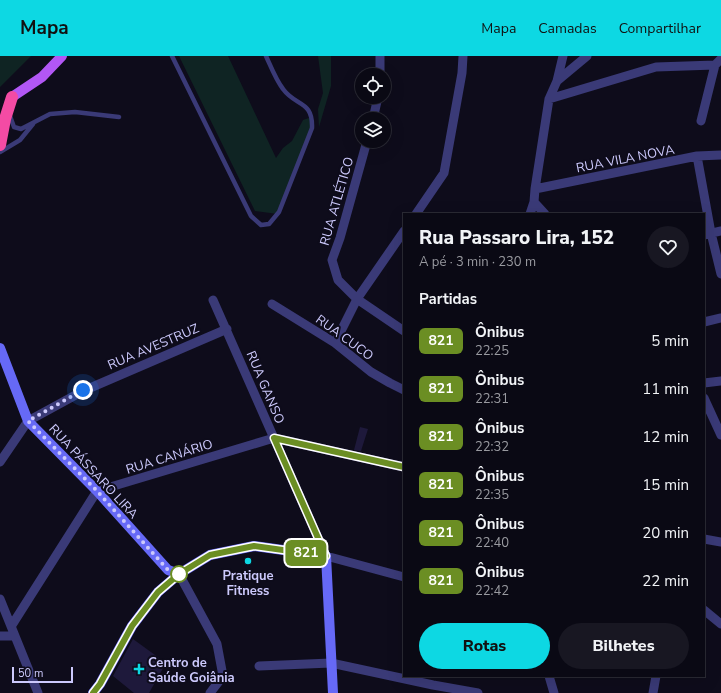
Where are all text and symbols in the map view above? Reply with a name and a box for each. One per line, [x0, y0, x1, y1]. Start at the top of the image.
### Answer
text: Mapa [20, 15, 69, 41]
text: Mapa [481, 19, 516, 38]
text: Camadas [538, 19, 597, 38]
text: Compartilhar [619, 19, 701, 38]
map controls [355, 68, 391, 148]
button: locate [355, 68, 391, 104]
button: layers [355, 112, 391, 148]
street label: RUA VILA NOVA [574, 141, 676, 177]
street label: RUA ATLÉTICO [315, 155, 358, 248]
text: Rua Passaro Lira, 152 [419, 225, 614, 251]
button: heart [647, 226, 689, 268]
text: A pé · 3 min · 230 m [419, 253, 536, 271]
text: Partidas [419, 289, 477, 309]
street label: RUA CUCO [312, 311, 377, 365]
street label: RUA AVESTRUZ [105, 319, 202, 374]
text: Ônibus [475, 322, 524, 342]
text: 821 [428, 331, 454, 350]
text: 5 min [651, 331, 689, 351]
text: 22:25 [475, 342, 509, 360]
street label: RUA GANSO [242, 348, 288, 427]
text: Ônibus [475, 370, 524, 390]
text: 821 [428, 379, 454, 398]
text: 11 min [642, 379, 689, 399]
your location [73, 380, 93, 400]
text: 22:31 [475, 390, 509, 408]
text: Ônibus [475, 418, 524, 438]
street label: RUA PÁSSARO LIRA [45, 420, 143, 523]
text: 821 [428, 427, 454, 446]
text: 12 min [642, 427, 689, 447]
street label: RUA CANÁRIO [123, 434, 215, 479]
text: 22:32 [475, 438, 509, 456]
text: Ônibus [475, 466, 524, 486]
text: 821 [428, 475, 454, 494]
text: 15 min [642, 475, 689, 495]
text: 22:35 [475, 486, 509, 504]
text: Ônibus [475, 514, 524, 534]
text: 821 [428, 523, 454, 542]
text: 20 min [642, 523, 689, 543]
text: 22:40 [475, 534, 509, 552]
line badge: 821 [283, 540, 329, 566]
text: 821 [293, 543, 319, 562]
marker: Pratique Fitness [243, 556, 253, 566]
text: Ônibus [475, 562, 524, 582]
unlabelled marker [170, 565, 188, 583]
place label: Pratique Fitness [222, 567, 274, 600]
text: 821 [428, 571, 454, 590]
text: 22 min [642, 571, 689, 591]
text: 22:42 [475, 582, 509, 600]
button: Rotas [419, 623, 550, 669]
button: Bilhetes [558, 623, 689, 669]
place label: Centro de Saúde Goiânia [148, 654, 235, 687]
marker: Centro de Saúde Goiânia [133, 663, 145, 675]
scale bar [12, 665, 73, 684]
text: 50 m [18, 666, 43, 681]

